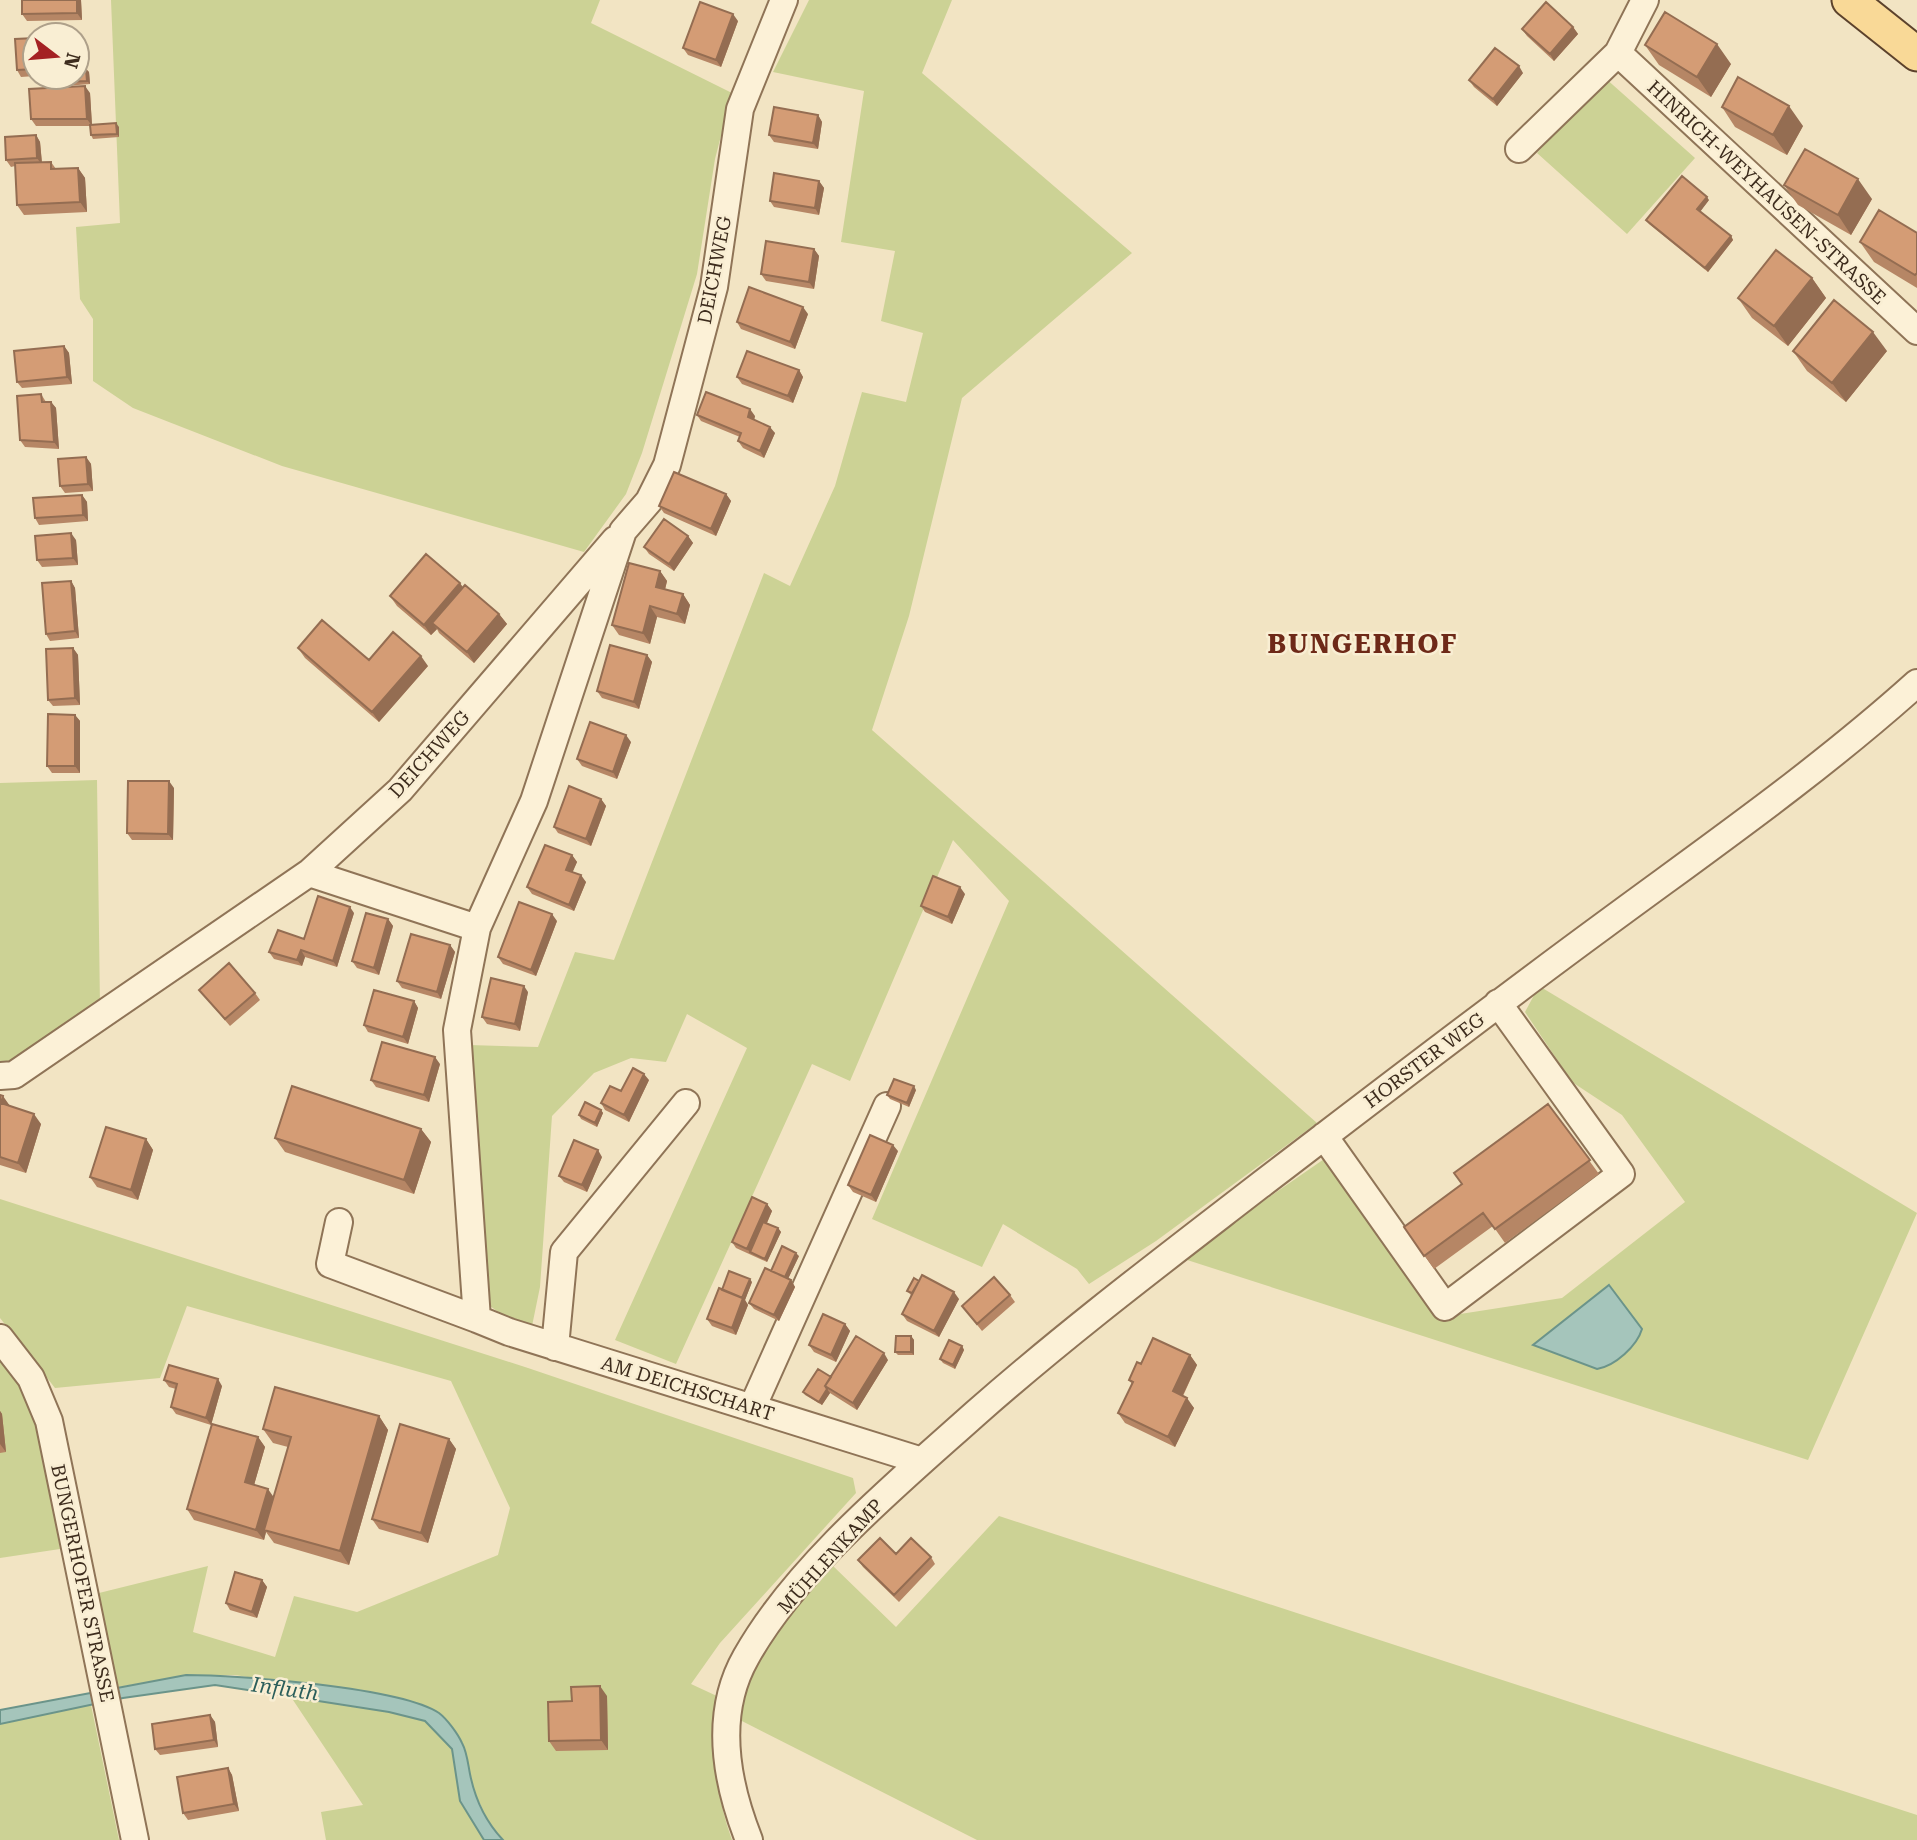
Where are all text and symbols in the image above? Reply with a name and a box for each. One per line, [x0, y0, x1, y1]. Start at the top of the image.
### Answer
north arrow [21, 21, 91, 91]
text: N [59, 50, 85, 71]
street label: HINRICH-WEYHAUSEN-STRASSE [1643, 76, 1891, 309]
street label: DEICHWEG [693, 214, 736, 326]
district label: BUNGERHOF [1267, 629, 1459, 659]
street label: DEICHWEG [384, 706, 475, 803]
street label: HORSTER WEG [1360, 1008, 1489, 1113]
street label: AM DEICHSCHART [599, 1351, 777, 1426]
street label: BUNGERHOFER STRASSE [46, 1462, 119, 1704]
street label: MÜHLENKAMP [773, 1494, 888, 1618]
water label: Influth [249, 1672, 320, 1706]

